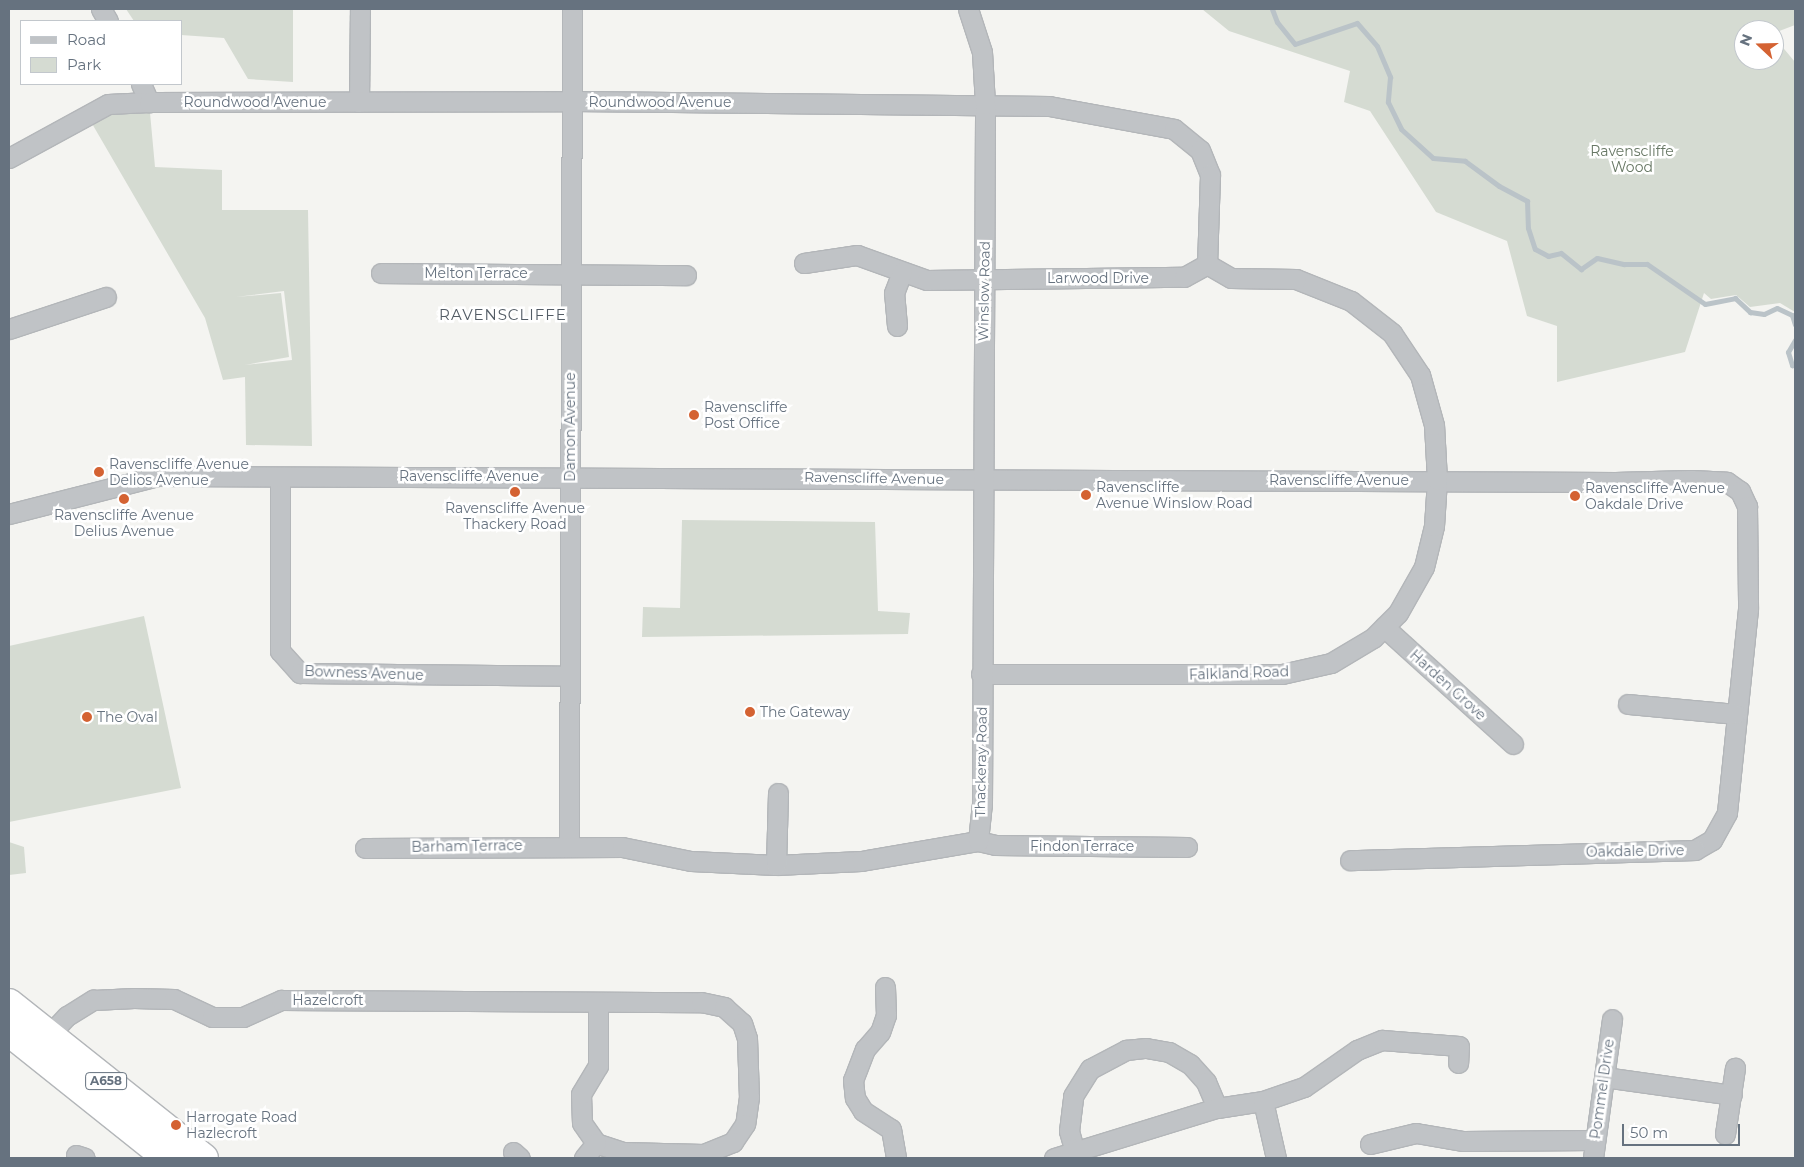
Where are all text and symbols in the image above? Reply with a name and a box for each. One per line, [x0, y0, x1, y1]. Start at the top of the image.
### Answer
legend [20, 20, 182, 85]
north arrow [1734, 20, 1784, 70]
text: Road [67, 30, 106, 49]
text: N [1736, 31, 1756, 48]
text: Park [67, 55, 101, 74]
street label: Roundwood Avenue [184, 94, 326, 110]
street label: Roundwood Avenue [589, 94, 731, 110]
park label: Ravenscliffe Wood [1590, 143, 1674, 176]
street label: Winslow Road [975, 241, 993, 341]
street label: Melton Terrace [424, 265, 528, 281]
street label: Larwood Drive [1047, 270, 1149, 286]
district label: RAVENSCLIFFE [438, 306, 568, 324]
street label: Damon Avenue [562, 372, 578, 482]
place label: Ravenscliffe Post Office [704, 399, 787, 432]
marker: Ravenscliffe Post Office [688, 409, 700, 421]
place label: Ravenscliffe Avenue Delios Avenue [109, 456, 249, 488]
marker: Ravenscliffe Avenue Delios Avenue [93, 466, 105, 478]
street label: Ravenscliffe Avenue [399, 468, 539, 484]
street label: Ravenscliffe Avenue [804, 468, 944, 488]
street label: Ravenscliffe Avenue [1269, 472, 1409, 488]
place label: Ravenscliffe Avenue Winslow Road [1096, 479, 1253, 512]
place label: Ravenscliffe Avenue Oakdale Drive [1585, 480, 1725, 512]
marker: Ravenscliffe Avenue Thackery Road [509, 486, 521, 498]
marker: Ravenscliffe Avenue Winslow Road [1080, 489, 1092, 501]
marker: Ravenscliffe Avenue Oakdale Drive [1569, 490, 1581, 502]
marker: Ravenscliffe Avenue Delius Avenue [118, 493, 130, 505]
place label: Ravenscliffe Avenue Thackery Road [445, 500, 585, 532]
place label: Ravenscliffe Avenue Delius Avenue [54, 507, 194, 540]
street label: Harden Grove [1406, 646, 1490, 724]
street label: Bowness Avenue [304, 663, 424, 683]
street label: Falkland Road [1189, 663, 1289, 683]
place label: The Gateway [760, 704, 850, 720]
marker: The Gateway [744, 706, 756, 718]
street label: Thackeray Road [972, 706, 990, 818]
place label: The Oval [97, 709, 158, 725]
marker: The Oval [81, 711, 93, 723]
street label: Barham Terrace [411, 837, 523, 855]
street label: Findon Terrace [1030, 838, 1134, 854]
street label: Oakdale Drive [1586, 842, 1684, 860]
street label: Hazelcroft [292, 992, 364, 1008]
street label: Pommel Drive [1587, 1038, 1617, 1140]
road number: A658 [85, 1072, 127, 1090]
place label: Harrogate Road Hazlecroft [186, 1109, 297, 1142]
scale bar [1624, 1114, 1742, 1146]
marker: Harrogate Road Hazlecroft [170, 1119, 182, 1131]
text: 50 m [1630, 1123, 1668, 1142]

